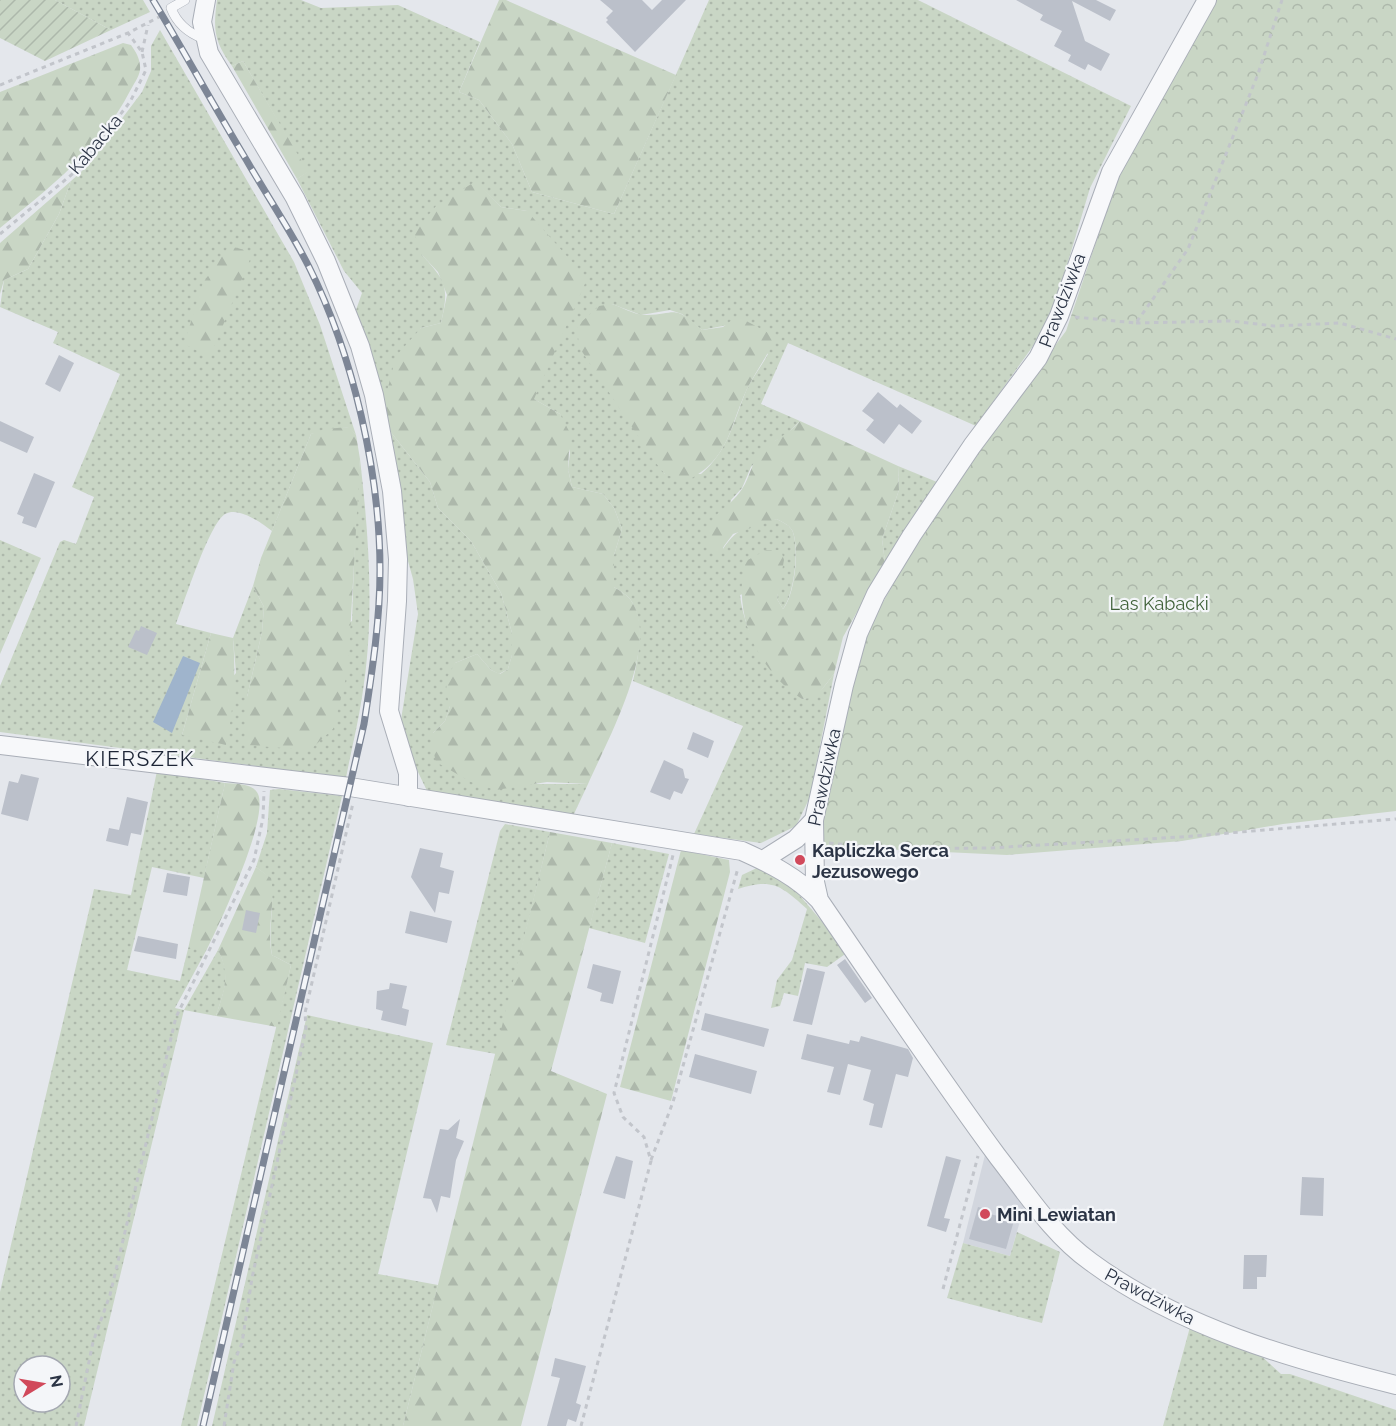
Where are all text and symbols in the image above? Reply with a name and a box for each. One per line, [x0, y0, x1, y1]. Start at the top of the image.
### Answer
street label: Kabacka [64, 110, 126, 178]
street label: Prawdziwka [1034, 250, 1090, 350]
park label: Las Kabacki [1109, 593, 1209, 614]
street label: Prawdziwka [803, 726, 845, 828]
district label: KIERSZEK [85, 746, 195, 771]
place label: Kapliczka Serca Jezusowego [812, 840, 949, 882]
marker: Kapliczka Serca Jezusowego [793, 853, 807, 867]
place label: Mini Lewiatan [997, 1204, 1116, 1225]
marker: Mini Lewiatan [978, 1207, 992, 1221]
street label: Prawdziwka [1101, 1263, 1199, 1329]
north arrow [12, 1354, 72, 1414]
text: N [46, 1373, 67, 1389]

